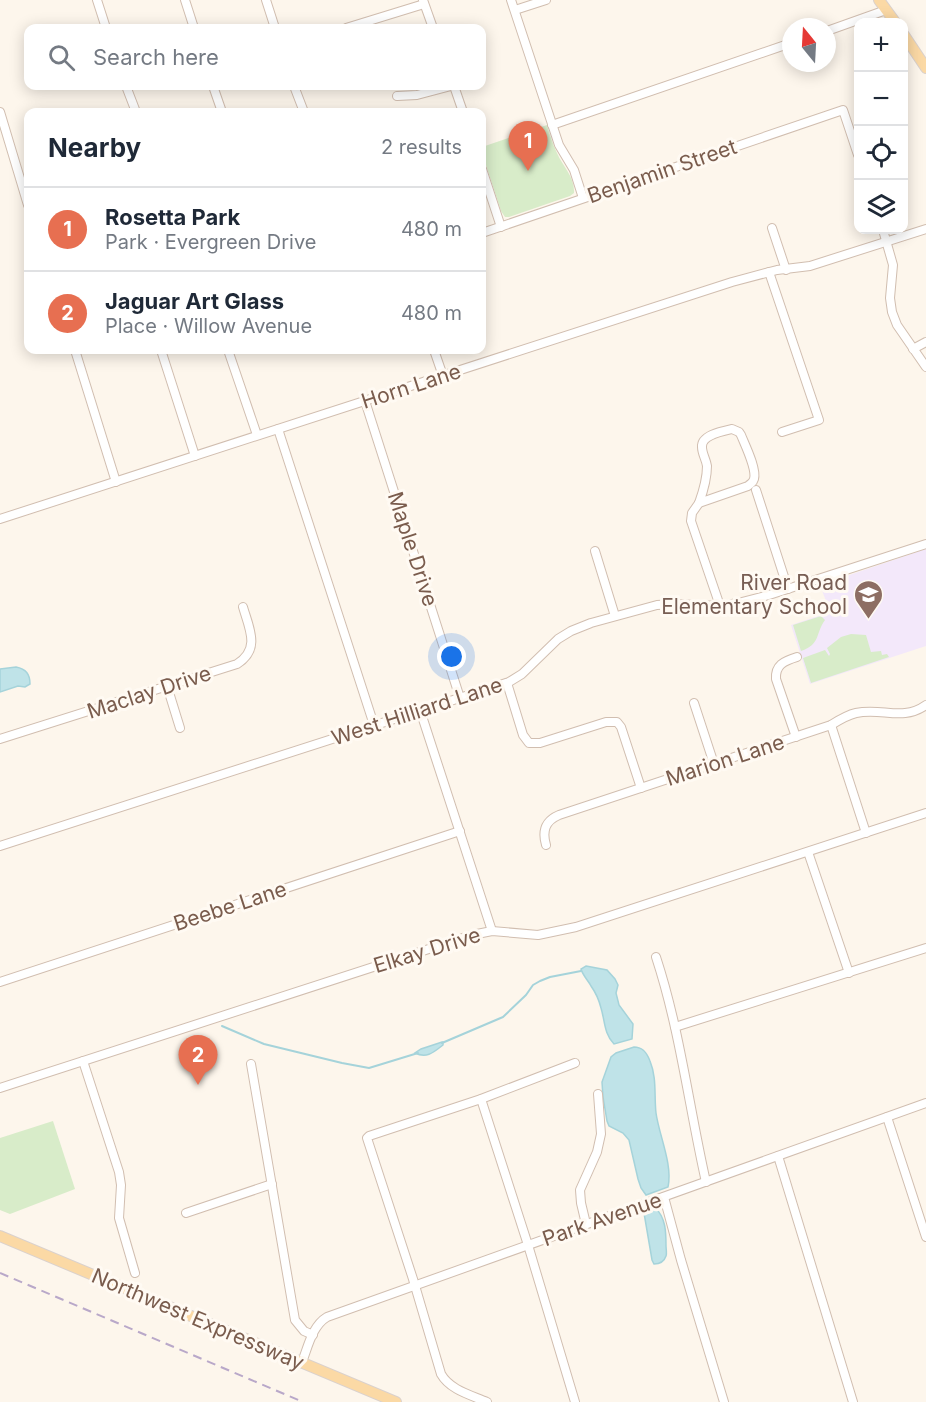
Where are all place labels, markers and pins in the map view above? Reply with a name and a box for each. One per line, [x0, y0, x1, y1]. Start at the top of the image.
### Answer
pin: 1 [508, 122, 548, 171]
place label: River Road Elementary School [661, 570, 847, 619]
school or university icon: River Road Elementary School [852, 578, 884, 620]
pin: 2 [178, 1036, 218, 1085]

